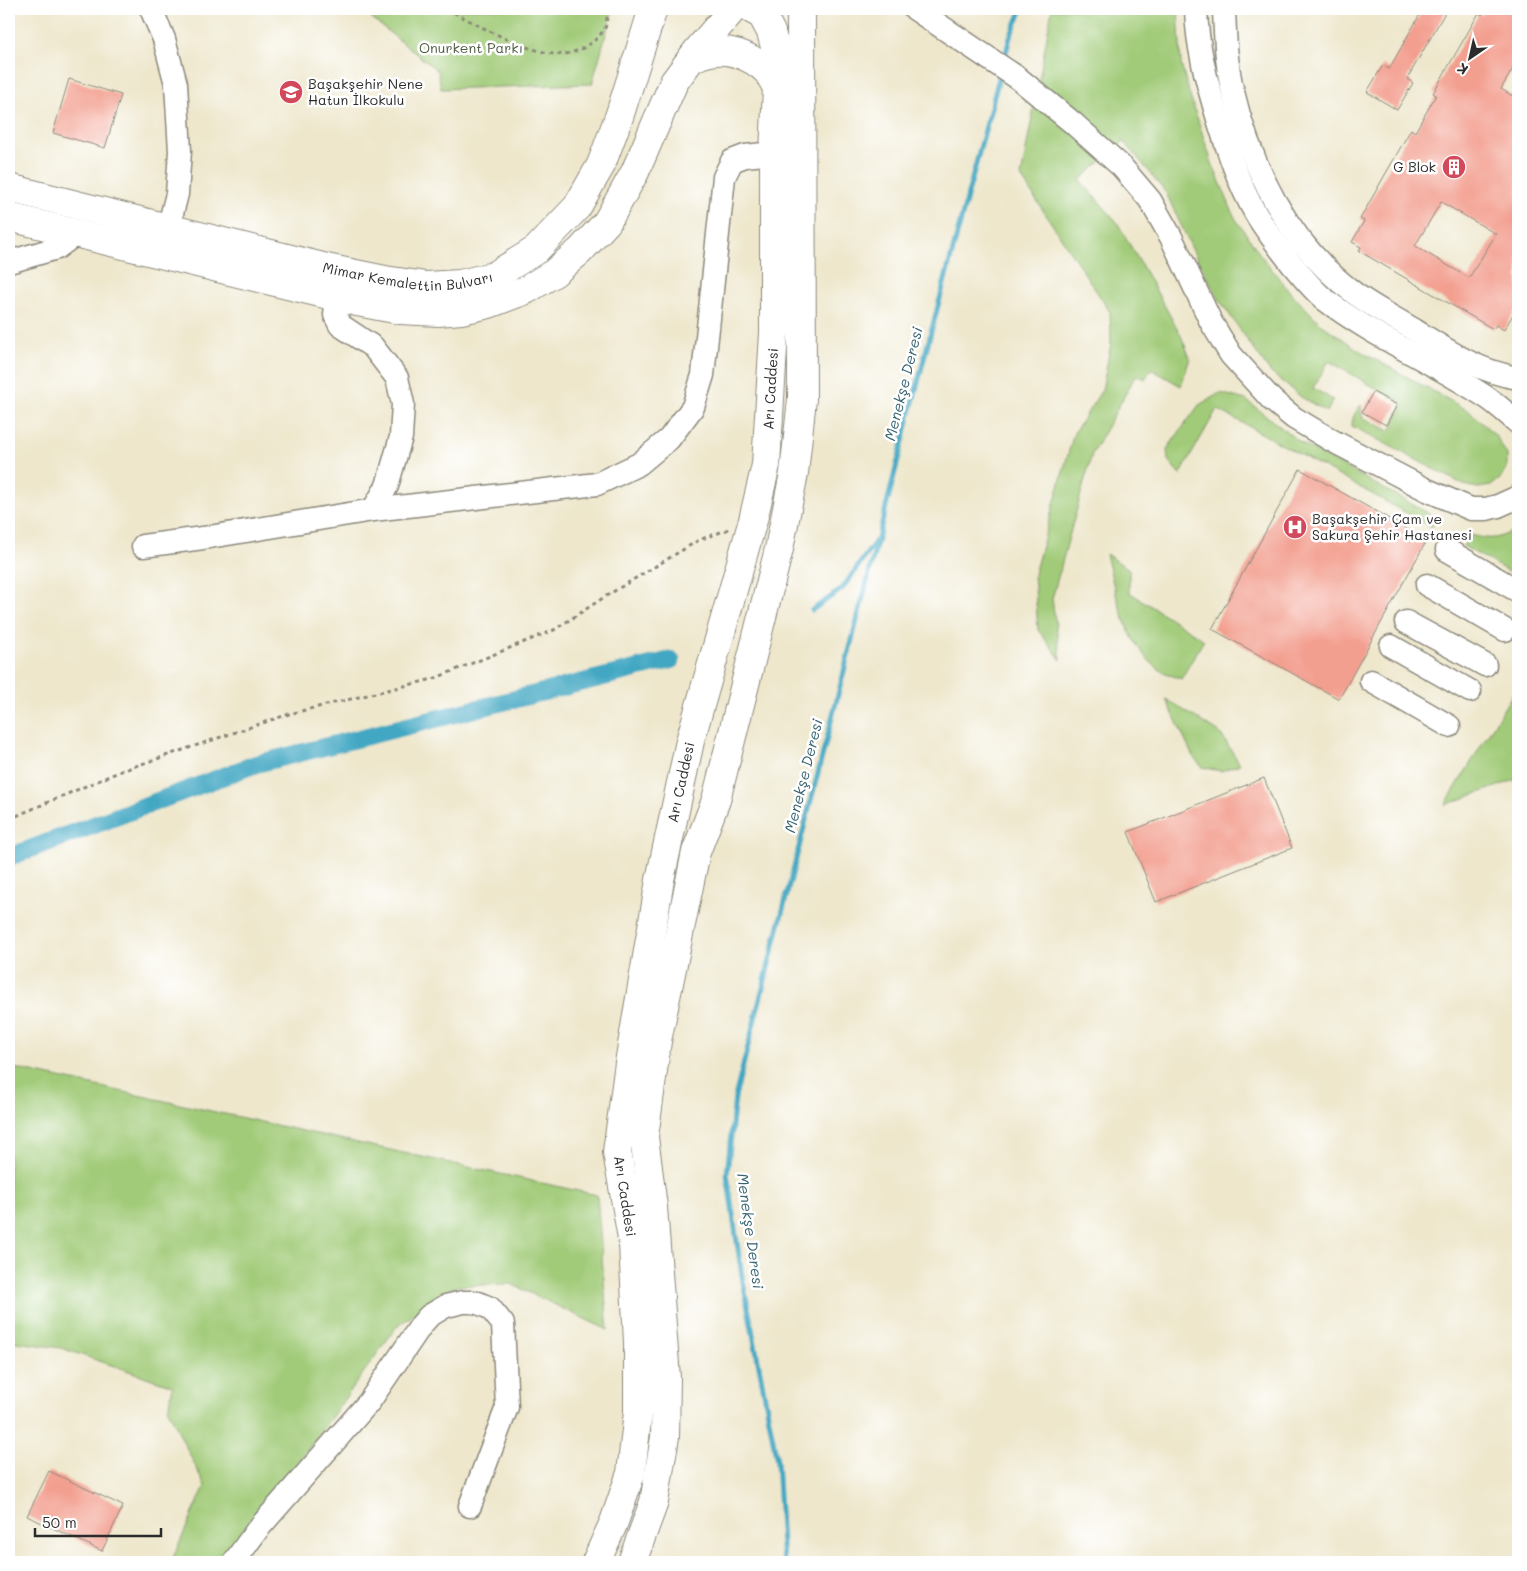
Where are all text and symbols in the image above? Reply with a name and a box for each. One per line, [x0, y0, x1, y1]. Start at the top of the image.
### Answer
north arrow [1444, 32, 1494, 82]
park label: Onurkent Parkı [419, 38, 523, 57]
text: K [1453, 59, 1472, 80]
place label: Başakşehir Nene Hatun İlkokulu [308, 74, 423, 109]
school or university icon: Başakşehir Nene Hatun İlkokulu [278, 79, 304, 105]
building icon: G Blok [1441, 154, 1467, 180]
place label: G Blok [1393, 157, 1436, 176]
street label: Mimar Kemalettin Bulvarı [321, 257, 495, 295]
water label: Menekşe Deresi [879, 324, 927, 443]
street label: Arı Caddesi [758, 347, 782, 430]
place label: Başakşehir Çam ve Sakura Şehir Hastanesi [1312, 509, 1472, 544]
hospital icon: Başakşehir Çam ve Sakura Şehir Hastanesi [1282, 514, 1308, 540]
water label: Menekşe Deresi [779, 716, 827, 835]
street label: Arı Caddesi [663, 740, 699, 824]
street label: Arı Caddesi [610, 1154, 641, 1238]
water label: Menekşe Deresi [733, 1172, 769, 1290]
scale bar [35, 1506, 161, 1538]
text: 50 m [42, 1512, 77, 1532]

